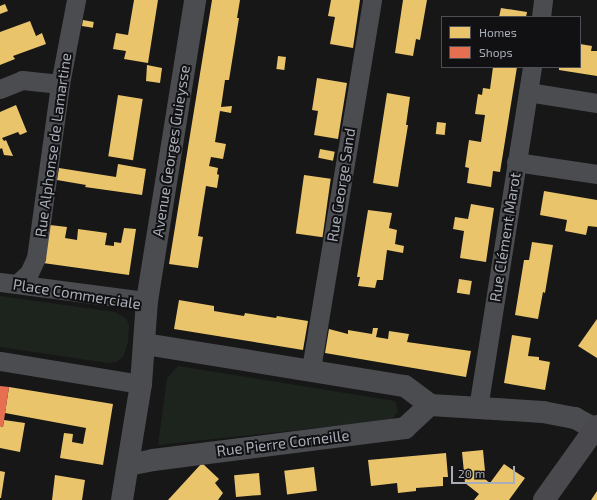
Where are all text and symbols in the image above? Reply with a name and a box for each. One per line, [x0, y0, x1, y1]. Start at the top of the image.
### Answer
legend [441, 16, 581, 68]
text: Homes [479, 25, 517, 39]
text: Shops [479, 45, 513, 59]
street label: Rue Alphonse de Lamartine [31, 52, 75, 238]
street label: Avenue Georges Guieysse [149, 64, 193, 238]
street label: Rue George Sand [323, 127, 359, 243]
street label: Rue Clément Marot [486, 171, 524, 303]
street label: Place Commerciale [12, 275, 142, 313]
street label: Rue Pierre Corneille [216, 426, 350, 460]
scale bar [453, 458, 517, 484]
text: 20 m [458, 466, 485, 480]

